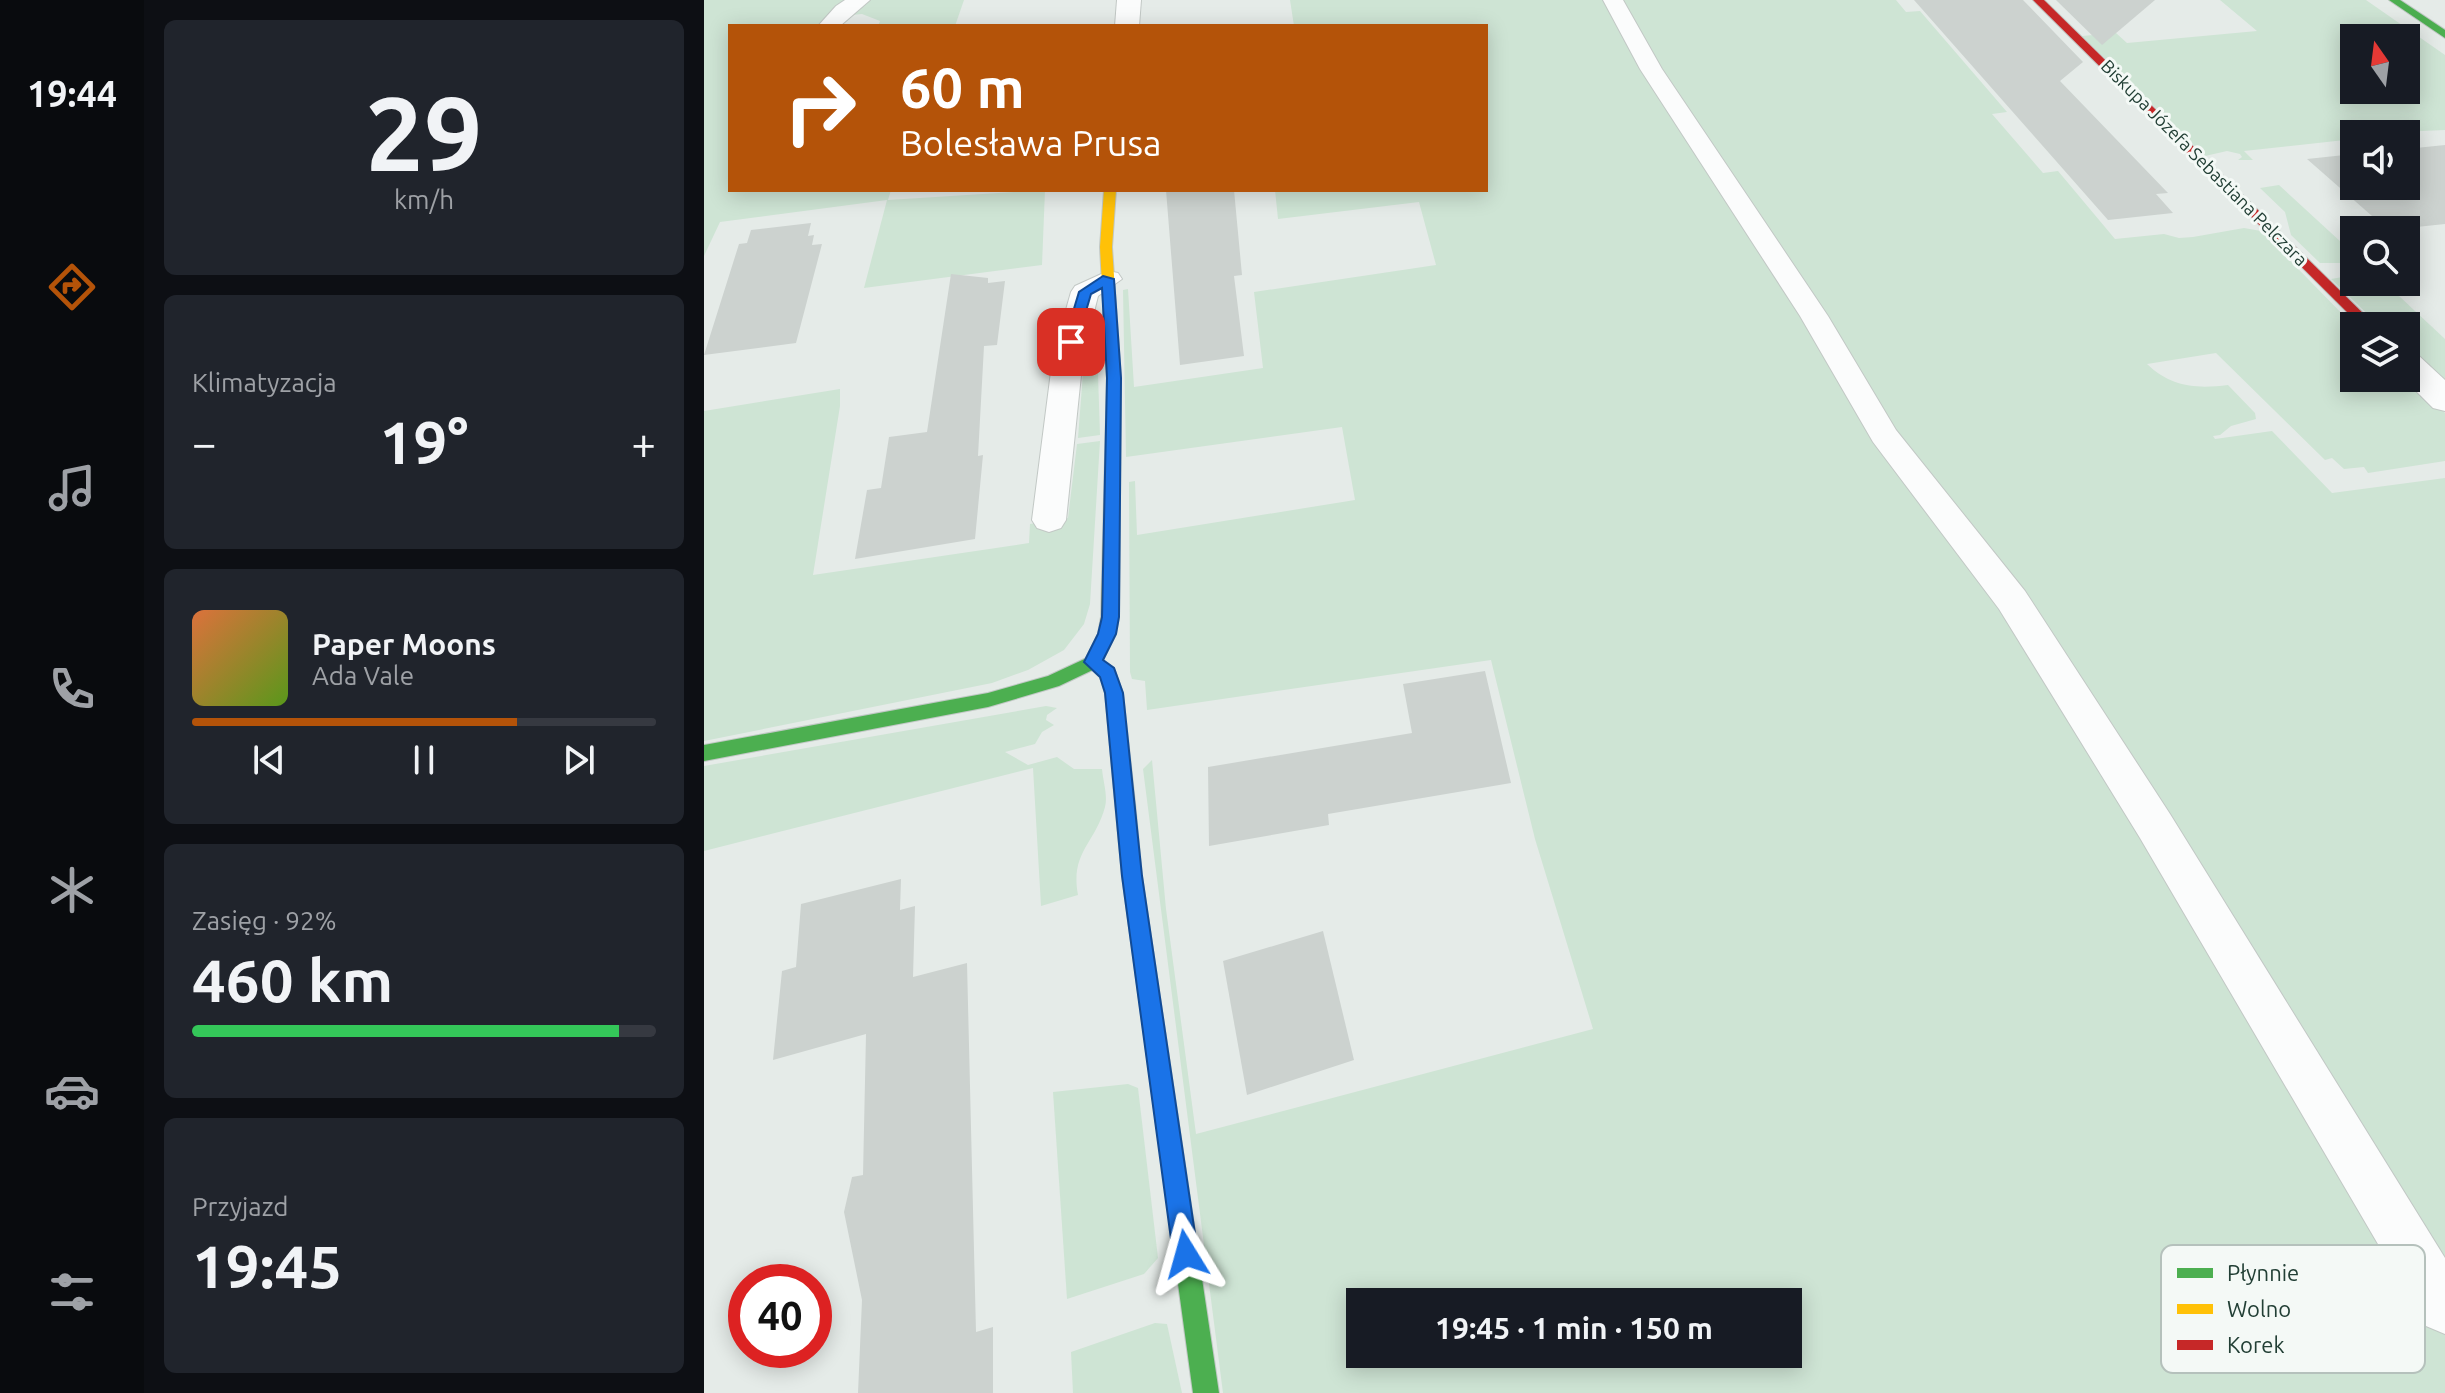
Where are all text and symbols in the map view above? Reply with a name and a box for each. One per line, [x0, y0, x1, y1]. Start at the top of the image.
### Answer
north arrow [2340, 24, 2420, 104]
map controls [2340, 24, 2420, 392]
street label: Biskupa Józefa Sebastiana Pelczara [2098, 55, 2312, 269]
icon: right [768, 56, 872, 160]
text: 60 m [900, 56, 1025, 119]
text: 19:44 [27, 73, 117, 114]
text: 29 [365, 74, 483, 191]
button: sound [2340, 120, 2420, 200]
text: Bolesława Prusa [900, 122, 1162, 163]
text: km/h [394, 185, 454, 214]
button: search [2340, 216, 2420, 296]
icon: directions [44, 259, 100, 315]
pin [1037, 308, 1105, 376]
button: layers [2340, 312, 2420, 392]
icon: arrive [1049, 320, 1093, 364]
text: Klimatyzacja [192, 368, 337, 397]
text: 19° [380, 408, 468, 475]
text: − [192, 418, 217, 467]
text: + [631, 418, 656, 467]
icon: music [44, 460, 100, 516]
text: Paper Moons [312, 627, 496, 661]
icon: phone [44, 661, 100, 717]
text: Ada Vale [312, 661, 414, 690]
icon: previous [247, 738, 291, 782]
icon: pause [402, 738, 446, 782]
icon: next [557, 738, 601, 782]
icon: climate [44, 862, 100, 918]
text: Zasięg · 92% [192, 906, 337, 935]
text: 460 km [192, 946, 393, 1013]
icon: car [44, 1063, 100, 1119]
text: Przyjazd [192, 1192, 289, 1221]
position arrow [1144, 1212, 1228, 1296]
text: 19:45 [192, 1232, 342, 1299]
legend [2161, 1245, 2425, 1373]
text: Płynnie [2227, 1260, 2299, 1285]
icon: filters [44, 1264, 100, 1320]
speed limit sign: 40 [728, 1264, 832, 1368]
text: Wolno [2227, 1296, 2291, 1321]
text: 19:45 · 1 min · 150 m [1435, 1311, 1713, 1345]
text: Korek [2227, 1332, 2285, 1357]

